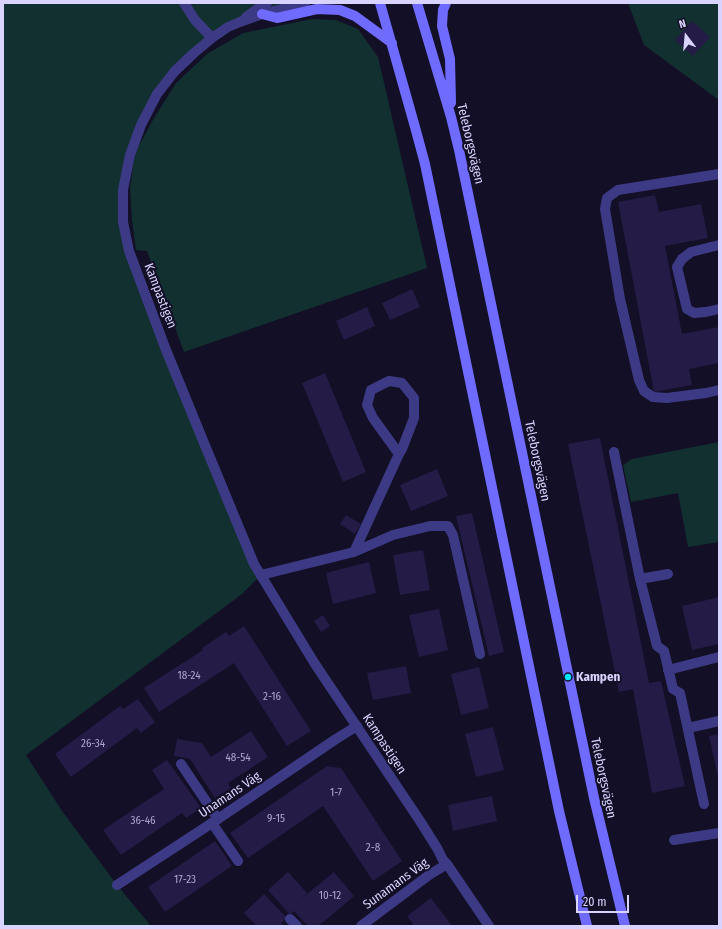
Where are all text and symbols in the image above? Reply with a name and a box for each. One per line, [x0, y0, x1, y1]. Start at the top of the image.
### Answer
north arrow [666, 16, 706, 56]
text: N [678, 17, 688, 31]
street label: Teleborgsvägen [453, 102, 487, 186]
street label: Kampastigen [140, 261, 180, 331]
street label: Teleborgsvägen [521, 419, 553, 503]
house number: 18-24 [177, 669, 201, 683]
place label: Kampen [576, 669, 620, 685]
marker: Kampen [563, 672, 573, 682]
house number: 2-16 [263, 690, 281, 704]
street label: Kampastigen [359, 711, 409, 777]
street label: Teleborgsvägen [587, 736, 619, 820]
house number: 26-34 [81, 737, 105, 751]
house number: 48-54 [225, 751, 251, 765]
street label: Unamans Väg [196, 769, 264, 821]
house number: 1-7 [330, 786, 342, 800]
house number: 9-15 [267, 812, 285, 826]
house number: 36-46 [130, 814, 156, 828]
house number: 2-8 [366, 841, 380, 855]
street label: Sunamans Väg [360, 855, 432, 913]
house number: 17-23 [174, 873, 196, 887]
scale bar [578, 887, 631, 913]
house number: 10-12 [319, 889, 341, 903]
text: 20 m [583, 895, 607, 909]

